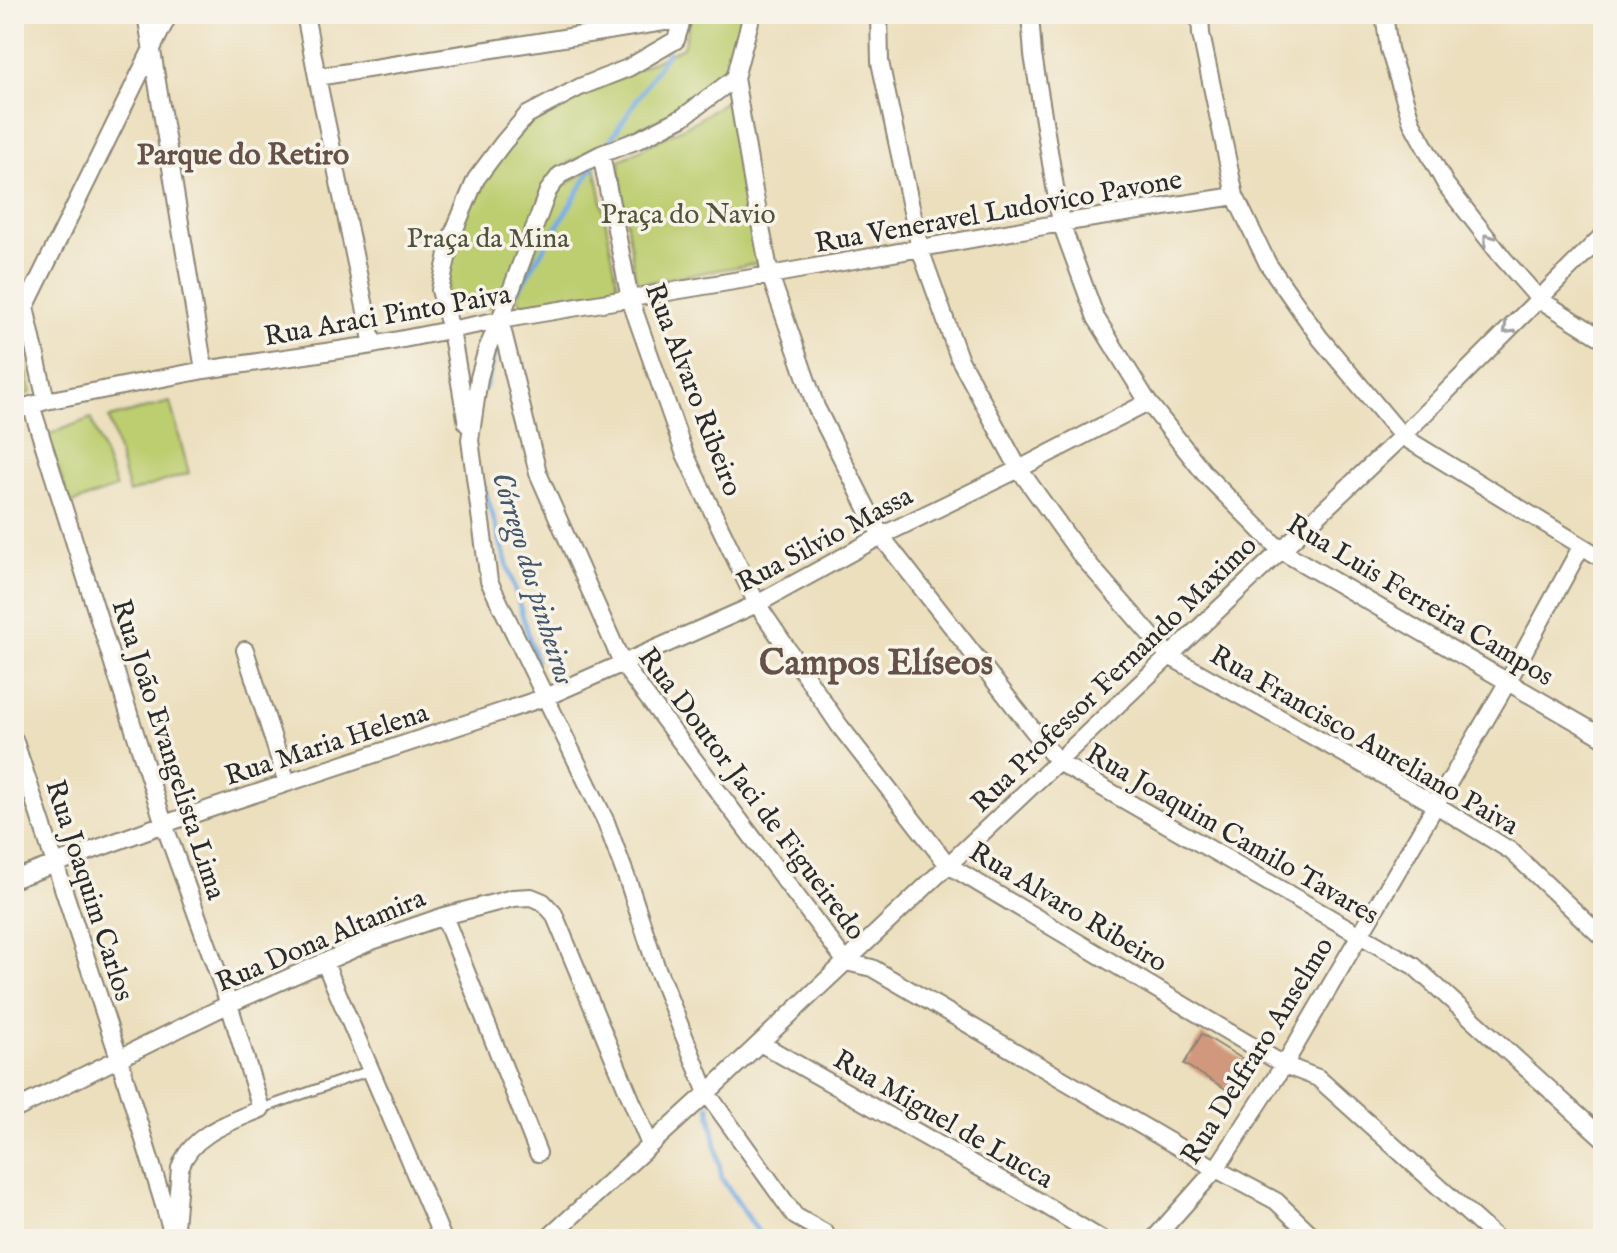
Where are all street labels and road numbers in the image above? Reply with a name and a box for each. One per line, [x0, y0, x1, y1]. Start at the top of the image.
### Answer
street label: Rua Veneravel Ludovico Pavone [812, 163, 1185, 262]
street label: Rua Araci Pinto Paiva [261, 277, 514, 355]
street label: Rua Alvaro Ribeiro [636, 278, 749, 501]
street label: Rua Silvio Massa [731, 479, 920, 601]
street label: Rua Luis Ferreira Campos [1280, 507, 1560, 695]
street label: Rua Professor Fernando Maximo [964, 529, 1265, 821]
street label: Rua João Evangelista Lima [103, 595, 233, 905]
street label: Rua Francisco Aureliano Paiva [1203, 638, 1525, 845]
street label: Rua Doutor Jaci de Figueiredo [629, 641, 873, 948]
street label: Rua Maria Helena [220, 696, 434, 795]
street label: Rua Joaquim Camilo Tavares [1079, 737, 1385, 934]
street label: Rua Joaquim Carlos [36, 776, 141, 1006]
street label: Rua Alvaro Ribeiro [962, 835, 1173, 981]
street label: Rua Dona Altamira [211, 881, 432, 1001]
street label: Rua Delfraro Anselmo [1174, 931, 1342, 1172]
street label: Rua Miguel de Lucca [826, 1043, 1060, 1198]

